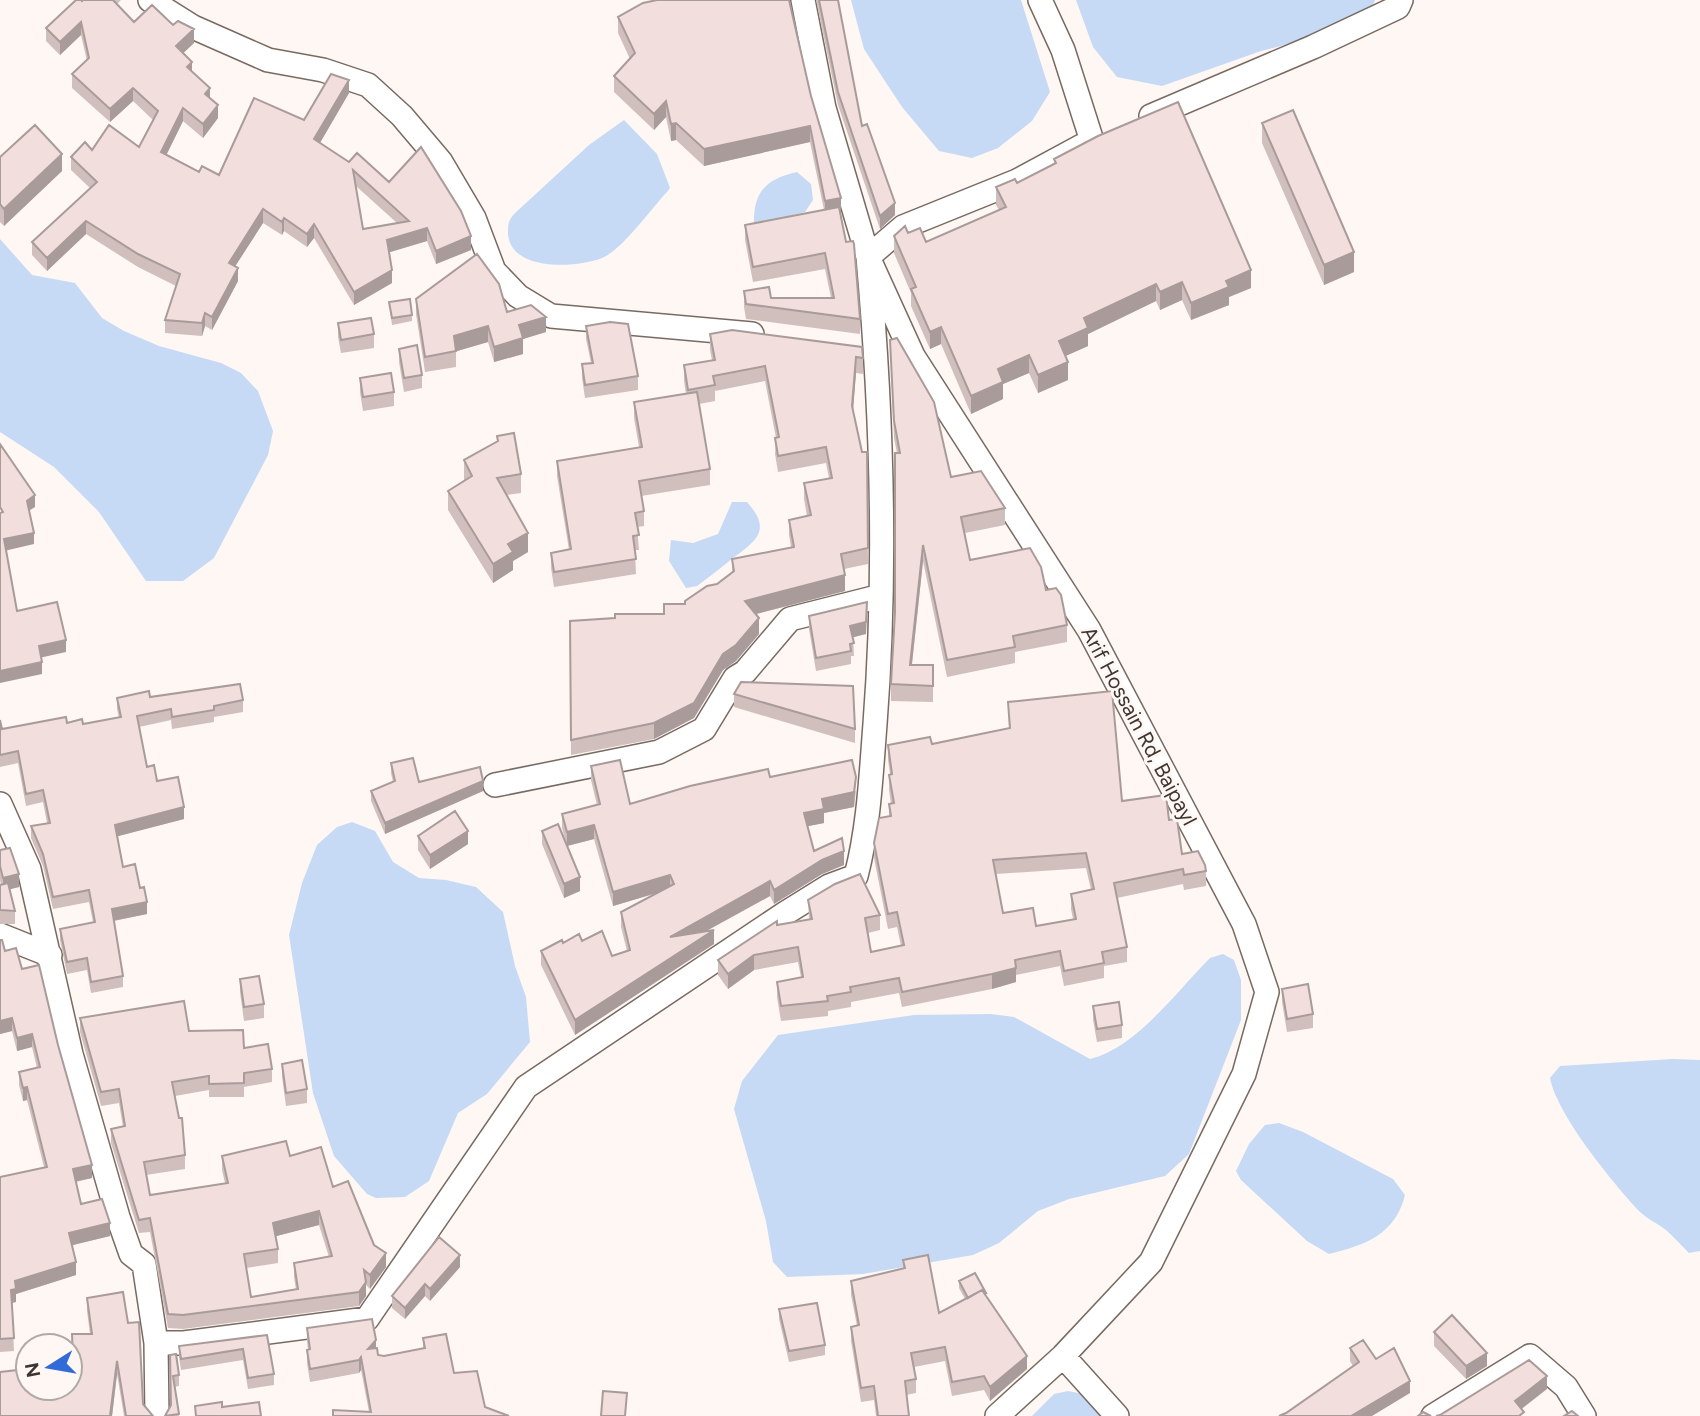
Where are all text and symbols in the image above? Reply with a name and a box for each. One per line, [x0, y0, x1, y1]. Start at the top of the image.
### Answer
street label: Arif Hossain Rd, Baipayl [1076, 622, 1202, 829]
north arrow [14, 1332, 84, 1402]
text: N [20, 1361, 45, 1380]

